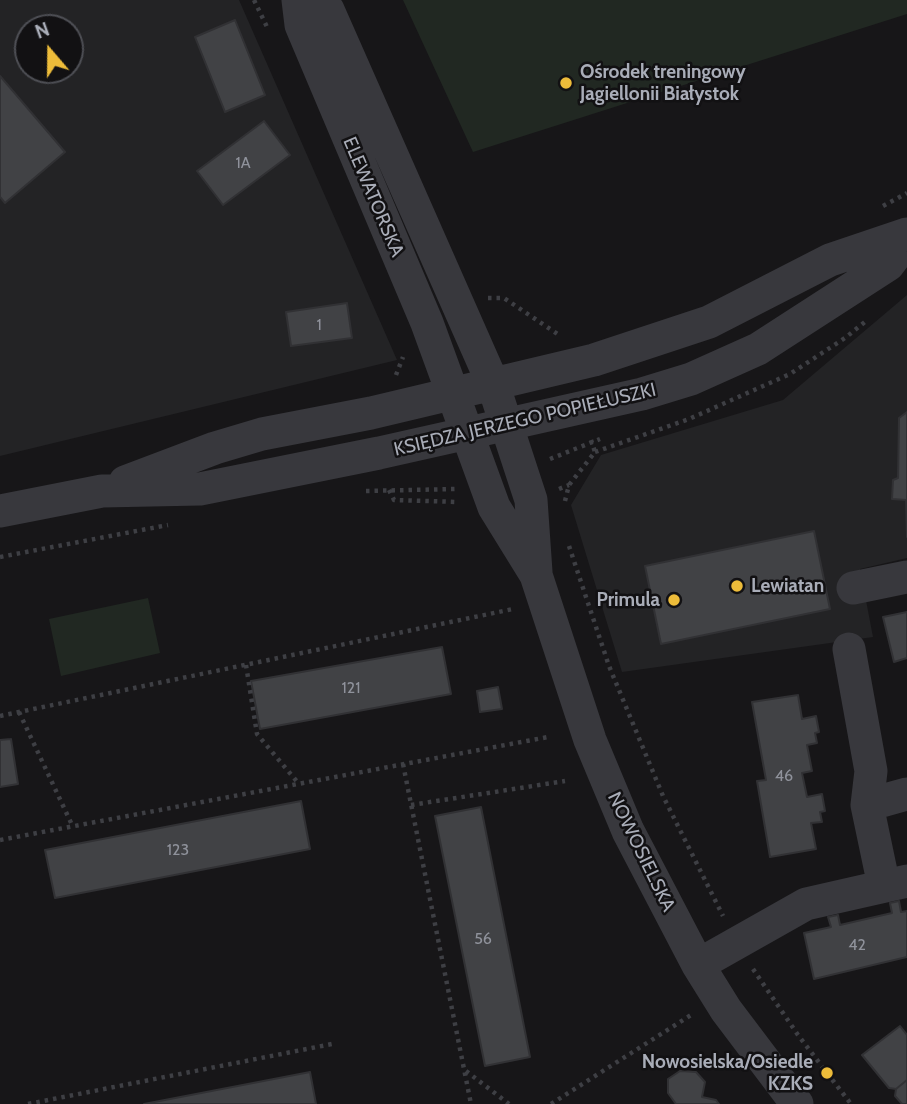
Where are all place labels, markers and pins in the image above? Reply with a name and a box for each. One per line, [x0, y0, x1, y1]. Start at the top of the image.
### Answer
place label: Ośrodek treningowy Jagiellonii Białystok [580, 61, 746, 105]
marker: Ośrodek treningowy Jagiellonii Białystok [558, 75, 574, 91]
place label: Lewiatan [751, 575, 824, 597]
marker: Lewiatan [729, 578, 745, 594]
place label: Primula [597, 589, 660, 611]
marker: Primula [666, 592, 682, 608]
place label: Nowosielska/Osiedle KZKS [642, 1051, 813, 1095]
marker: Nowosielska/Osiedle KZKS [819, 1065, 835, 1081]

